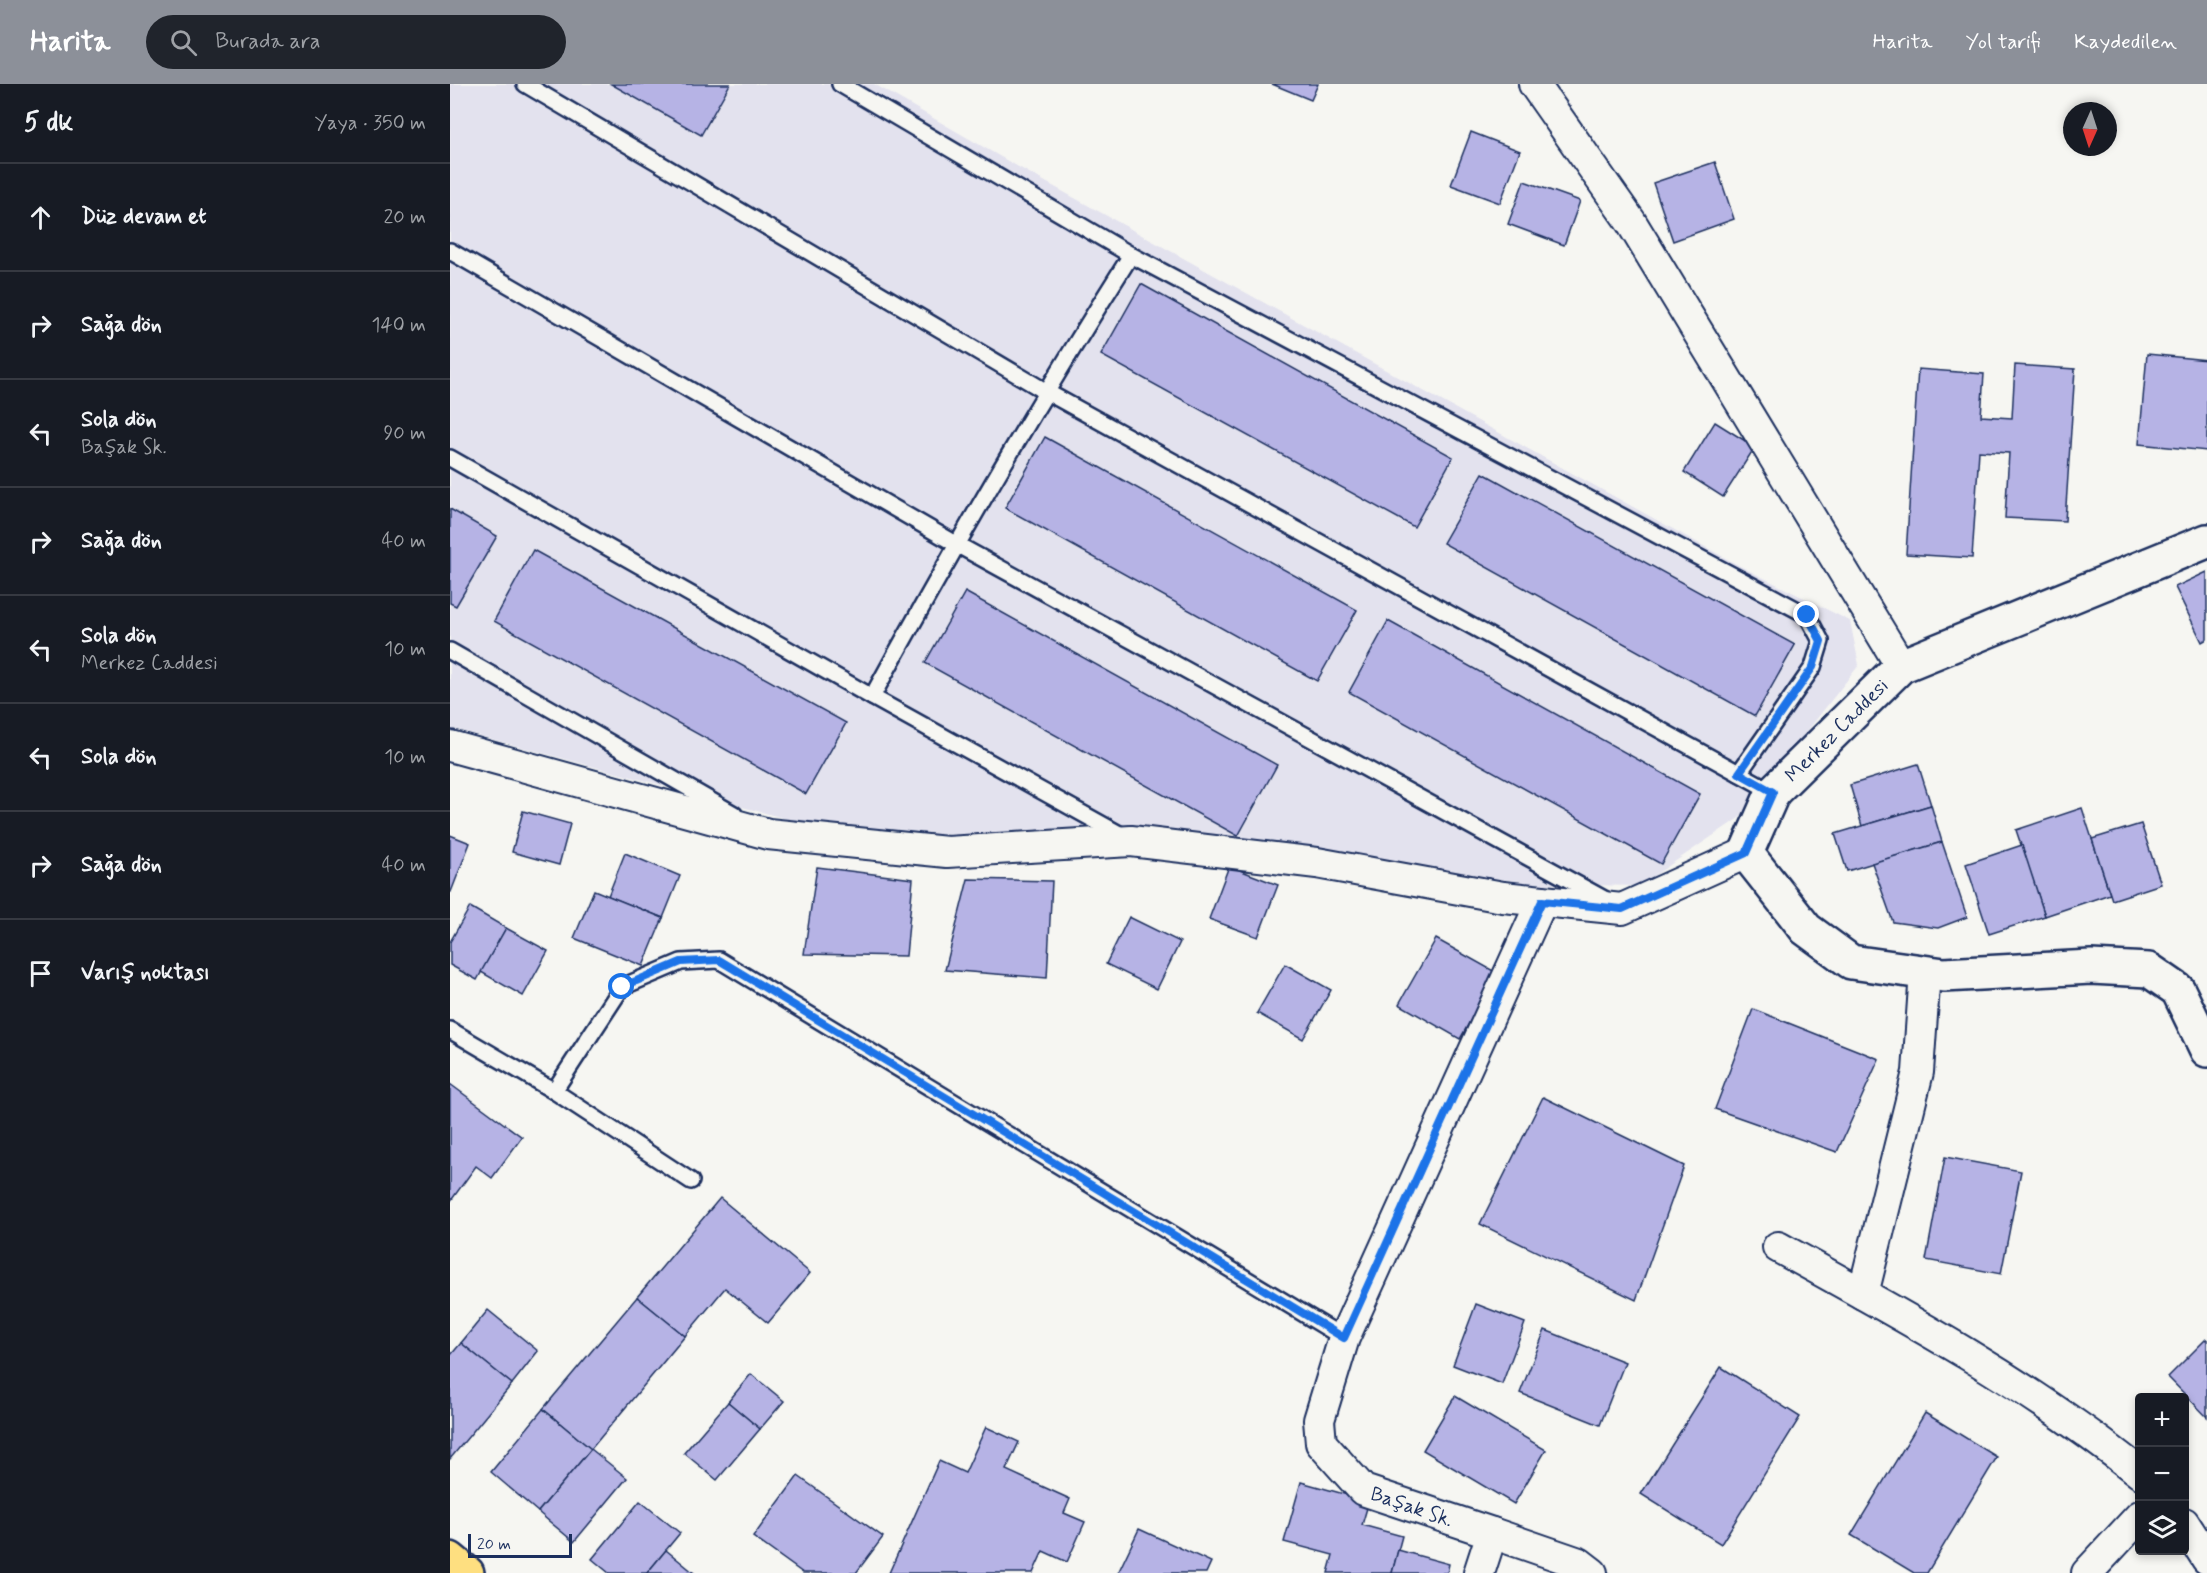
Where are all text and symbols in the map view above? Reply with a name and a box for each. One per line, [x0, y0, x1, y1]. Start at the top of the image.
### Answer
search box [146, 15, 566, 69]
text: Harita [30, 24, 110, 61]
icon: search [167, 26, 200, 59]
text: Burada ara [215, 28, 320, 56]
text: Harita [1872, 28, 1933, 56]
text: Yol tarifi [1966, 28, 2041, 56]
text: Kaydedilen [2074, 28, 2177, 56]
north arrow [2063, 102, 2117, 156]
text: 5 dk [24, 106, 73, 140]
text: Yaya · 350 m [314, 110, 426, 137]
icon: ahead [24, 201, 57, 234]
text: Düz devam et [81, 203, 206, 231]
text: 20 m [383, 204, 426, 231]
icon: right [24, 309, 57, 342]
text: Sağa dön [81, 311, 162, 339]
text: 140 m [372, 312, 426, 339]
text: Sola dön [81, 406, 157, 434]
icon: left [24, 417, 57, 450]
text: 90 m [383, 420, 426, 447]
text: Başak Sk. [81, 434, 167, 461]
icon: right [24, 525, 57, 558]
text: Sağa dön [81, 527, 162, 555]
text: 40 m [382, 528, 426, 555]
route end [1793, 601, 1819, 627]
text: Sola dön [81, 622, 157, 650]
icon: left [24, 633, 57, 666]
text: 10 m [384, 636, 426, 663]
text: Merkez Caddesi [81, 650, 218, 677]
street label: Merkez Caddesi [1779, 673, 1895, 789]
icon: left [24, 741, 57, 774]
text: Sola dön [81, 743, 157, 771]
text: 10 m [384, 744, 426, 771]
icon: right [24, 849, 57, 882]
text: Sağa dön [81, 851, 162, 879]
text: 40 m [382, 852, 426, 879]
icon: arrive [24, 957, 57, 990]
text: Varış noktası [81, 959, 210, 987]
route start [608, 973, 634, 999]
map controls [2135, 1393, 2189, 1555]
button: + [2135, 1393, 2189, 1447]
button: − [2135, 1447, 2189, 1501]
street label: Başak Sk. [1367, 1481, 1456, 1534]
button: layers [2135, 1501, 2189, 1555]
scale bar [468, 1531, 572, 1558]
text: 20 m [477, 1534, 511, 1555]

